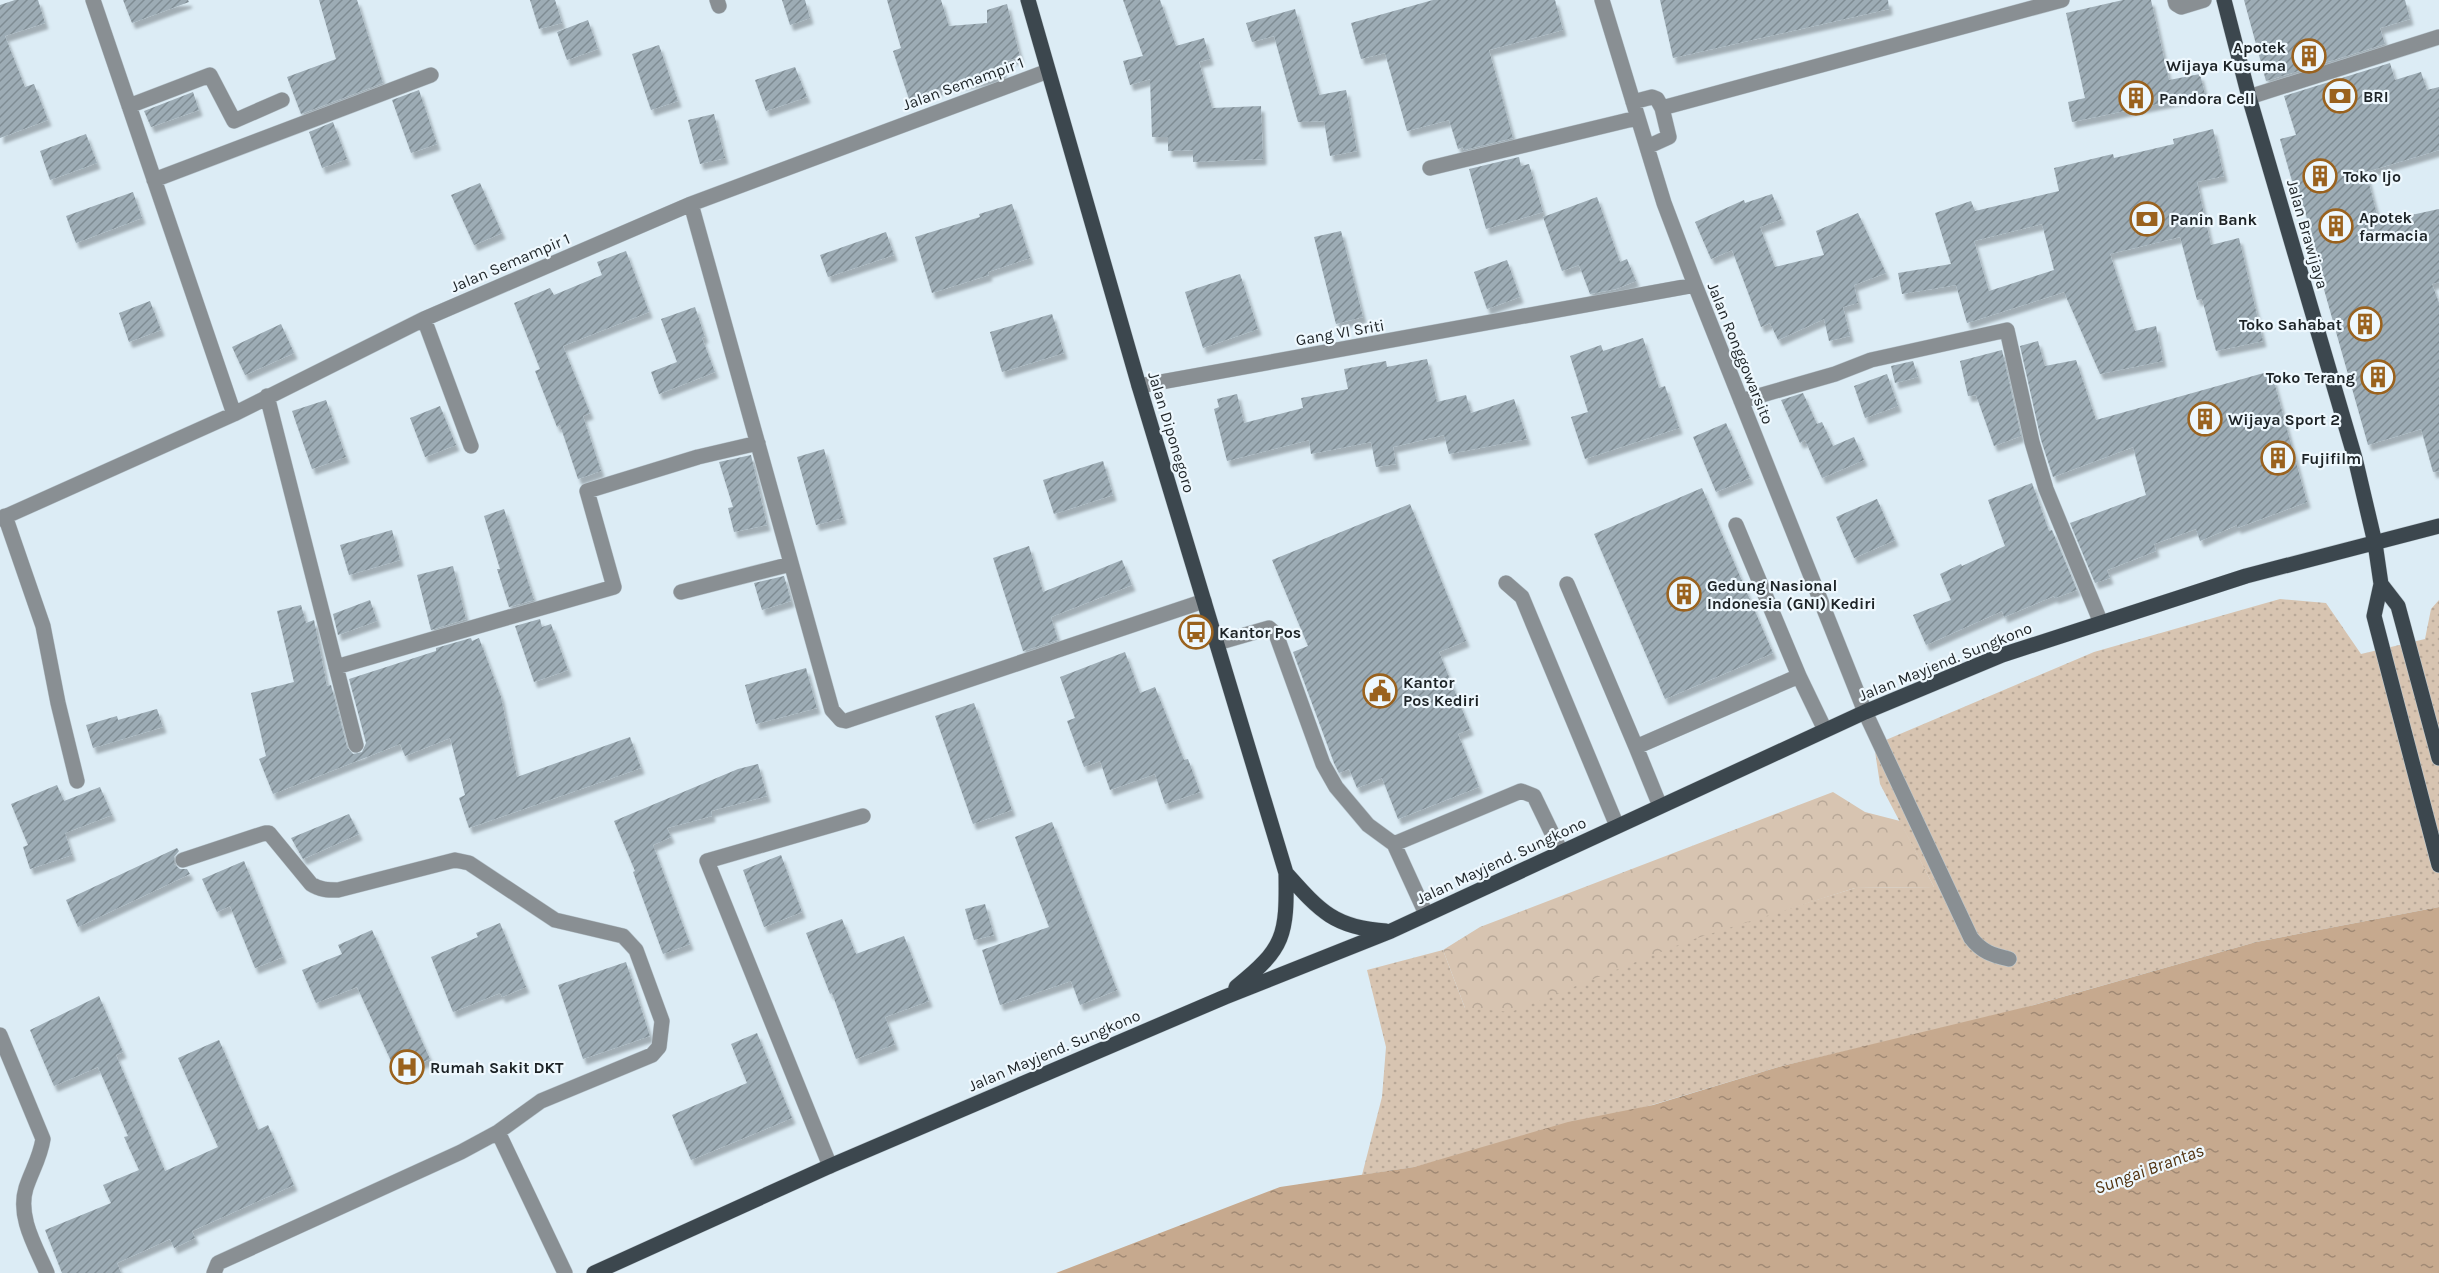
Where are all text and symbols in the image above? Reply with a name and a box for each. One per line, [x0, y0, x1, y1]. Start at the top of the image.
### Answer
place label: Apotek Wijaya Kusuma [2166, 38, 2287, 75]
building icon: Apotek Wijaya Kusuma [2291, 38, 2327, 74]
street label: Jalan Semampir 1 [900, 53, 1026, 114]
bank icon: BRI [2322, 78, 2358, 114]
building icon: Pandora Cell [2118, 80, 2154, 116]
place label: BRI [2363, 87, 2389, 106]
place label: Pandora Cell [2159, 89, 2255, 108]
building icon: Toko Ijo [2302, 158, 2338, 194]
place label: Toko Ijo [2343, 167, 2401, 186]
street label: Jalan Brawijaya [2283, 177, 2332, 291]
bank icon: Panin Bank [2129, 201, 2165, 237]
building icon: Apotek farmacia [2318, 208, 2354, 244]
place label: Apotek farmacia [2359, 208, 2428, 245]
place label: Panin Bank [2170, 210, 2258, 229]
street label: Jalan Semampir 1 [448, 229, 573, 296]
street label: Jalan Ronggowarsito [1703, 280, 1778, 427]
building icon: Toko Sahabat [2347, 306, 2383, 342]
street label: Gang VI Sriti [1294, 315, 1386, 350]
place label: Toko Sahabat [2239, 315, 2342, 334]
building icon: Toko Terang [2360, 359, 2396, 395]
place label: Toko Terang [2266, 368, 2355, 387]
street label: Jalan Diponegoro [1144, 369, 1199, 495]
building icon: Wijaya Sport 2 [2187, 401, 2223, 437]
place label: Wijaya Sport 2 [2228, 410, 2340, 429]
building icon: Fujifilm [2260, 440, 2296, 476]
place label: Fujifilm [2301, 449, 2361, 468]
building icon: Gedung Nasional Indonesia (GNI) Kediri [1666, 576, 1702, 612]
place label: Gedung Nasional Indonesia (GNI) Kediri [1707, 576, 1876, 613]
bus stop icon: Kantor Pos [1178, 614, 1214, 650]
street label: Jalan Mayjend. Sungkono [1856, 618, 2035, 705]
place label: Kantor Pos [1219, 623, 1301, 642]
public building icon: Kantor Pos Kediri [1362, 673, 1398, 709]
place label: Kantor Pos Kediri [1403, 673, 1479, 710]
street label: Jalan Mayjend. Sungkono [1413, 813, 1589, 908]
street label: Jalan Mayjend. Sungkono [965, 1006, 1143, 1095]
hospital icon: Rumah Sakit DKT [389, 1049, 425, 1085]
place label: Rumah Sakit DKT [430, 1058, 564, 1077]
water label: Sungai Brantas [2091, 1139, 2207, 1199]

